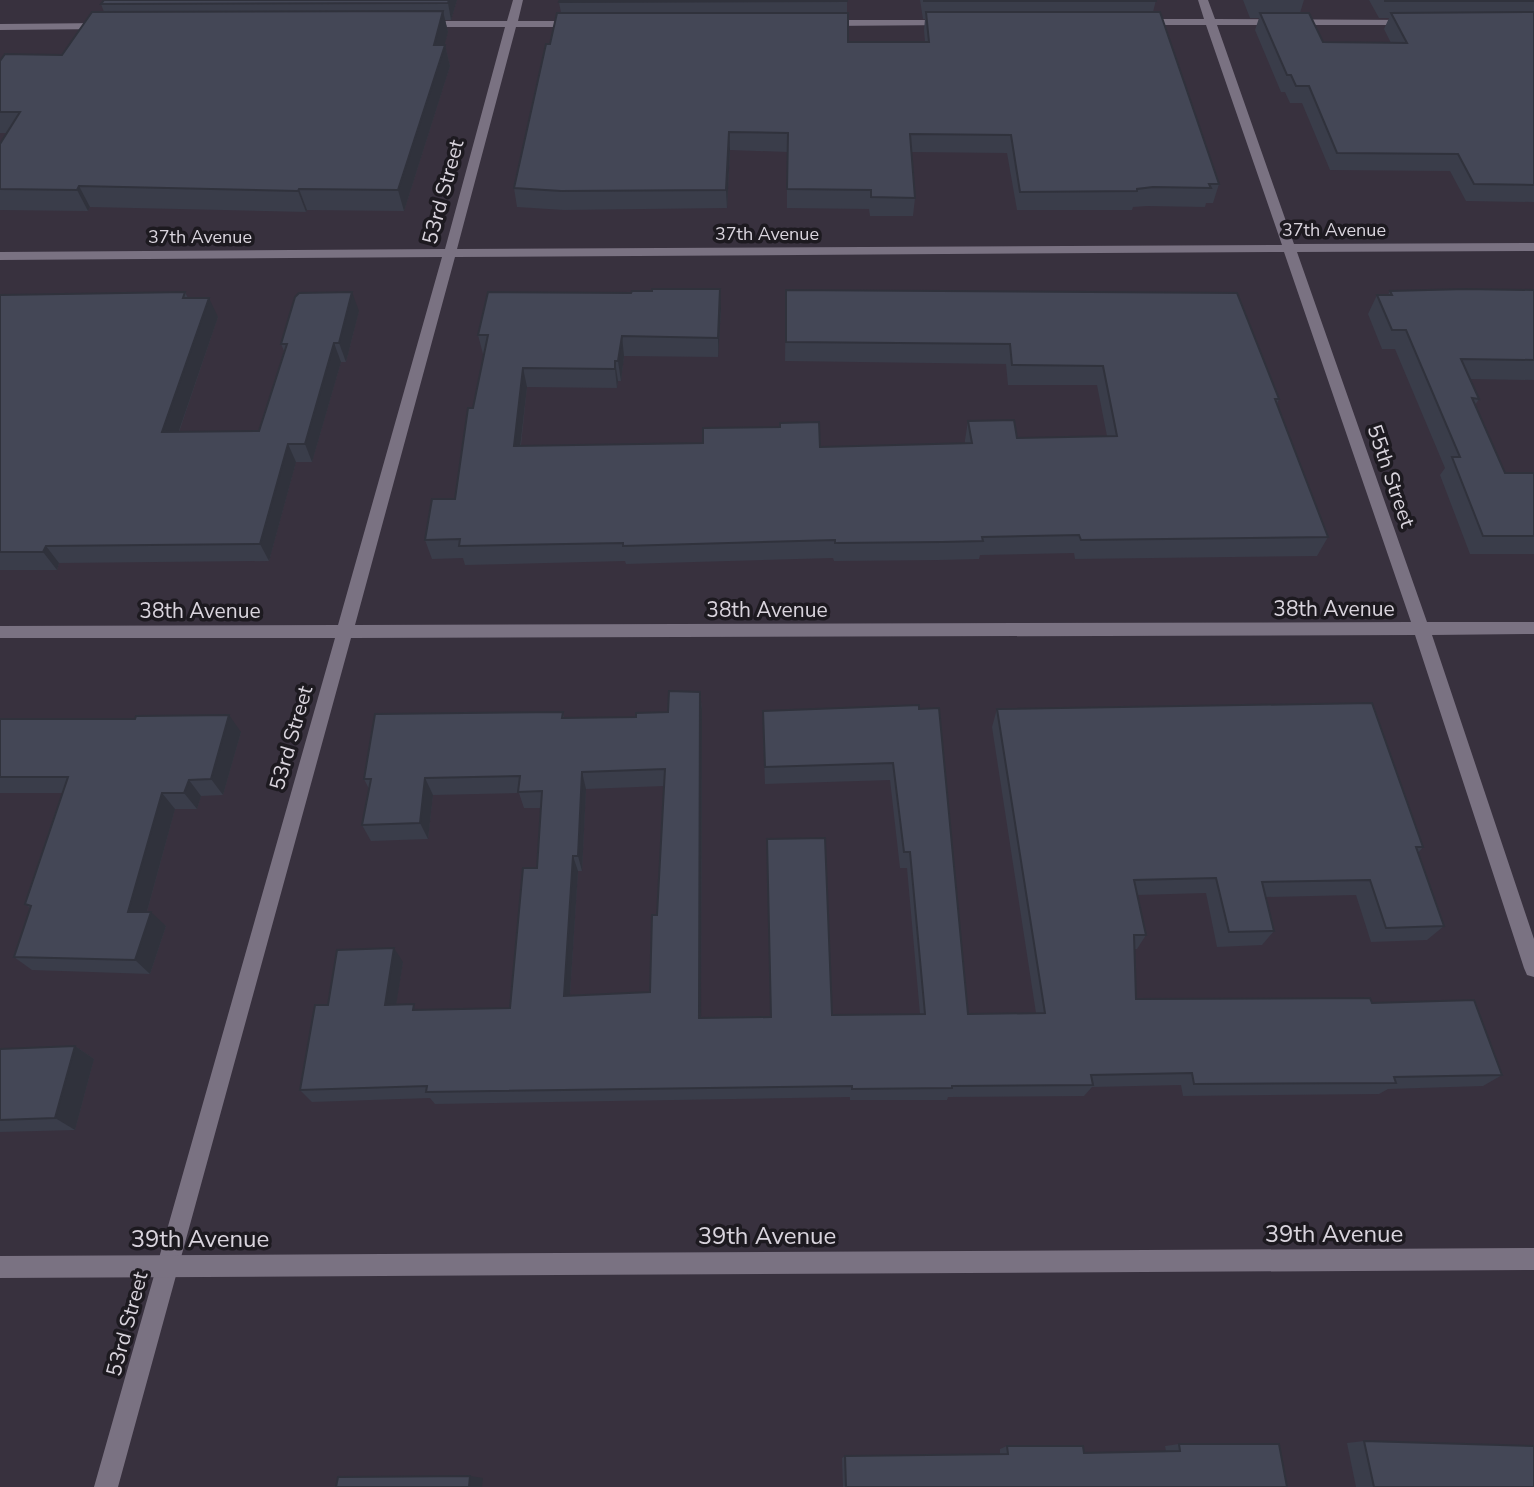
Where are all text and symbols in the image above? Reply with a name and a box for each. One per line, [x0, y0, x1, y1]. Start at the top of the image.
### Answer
street label: 53rd Street [416, 136, 471, 248]
street label: 37th Avenue [1282, 218, 1386, 242]
street label: 37th Avenue [715, 222, 819, 246]
street label: 37th Avenue [148, 225, 252, 249]
street label: 55th Street [1360, 421, 1422, 532]
street label: 38th Avenue [1273, 595, 1395, 623]
street label: 38th Avenue [706, 596, 828, 624]
street label: 38th Avenue [139, 597, 261, 625]
street label: 53rd Street [263, 682, 319, 794]
street label: 39th Avenue [1265, 1218, 1403, 1250]
street label: 39th Avenue [698, 1220, 836, 1252]
street label: 39th Avenue [131, 1223, 269, 1255]
street label: 53rd Street [100, 1268, 155, 1380]

